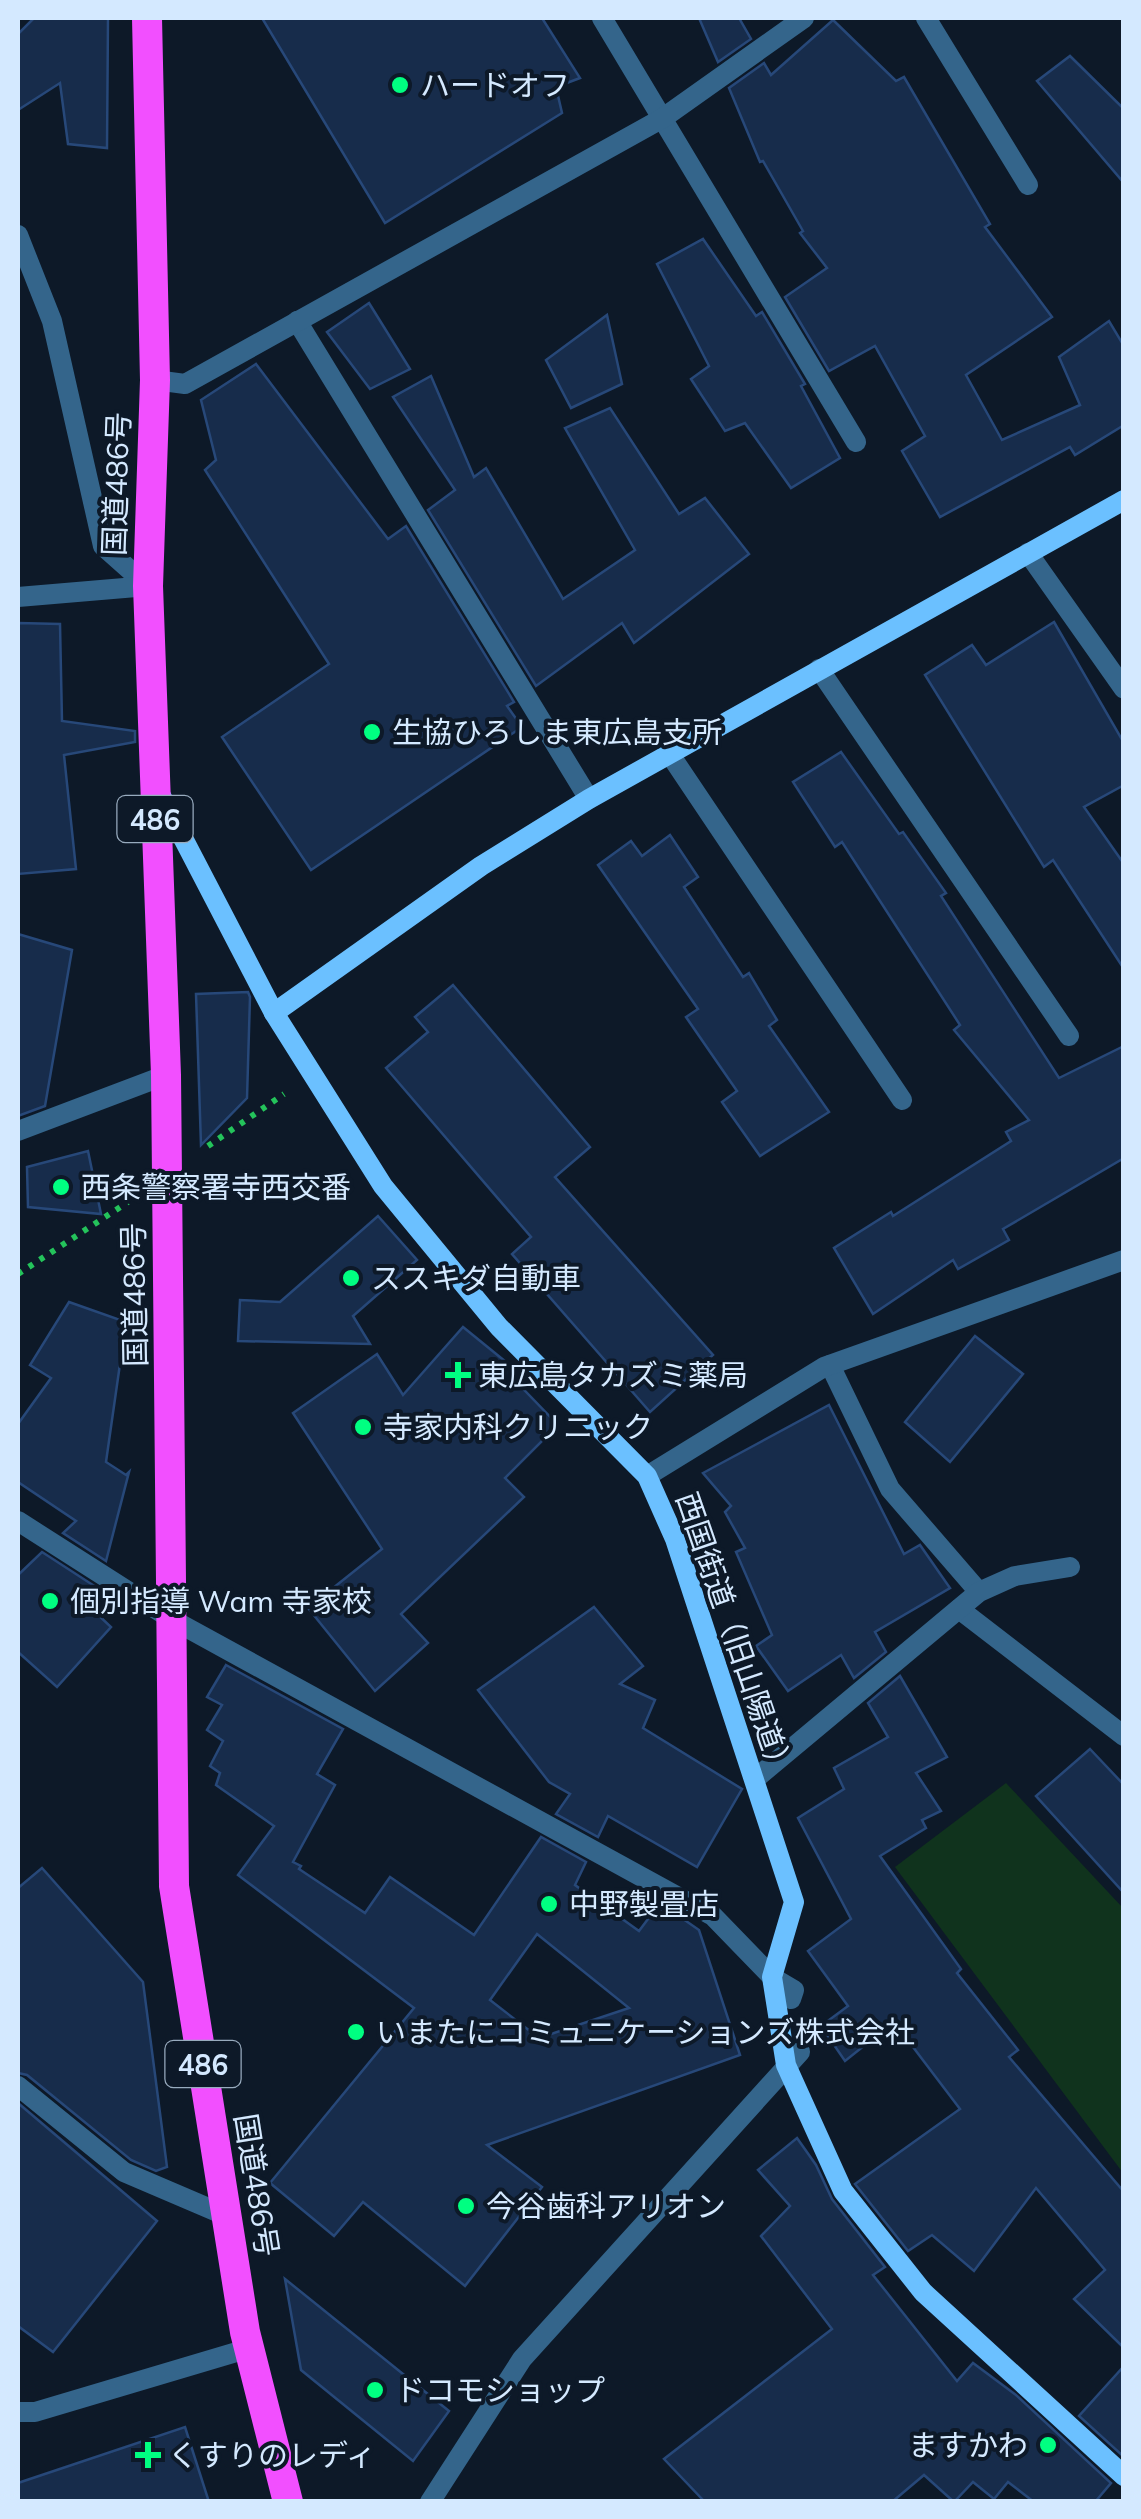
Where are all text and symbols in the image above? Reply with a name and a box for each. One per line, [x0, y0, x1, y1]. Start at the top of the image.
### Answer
place label: ハードオフ [420, 66, 570, 104]
marker: ハードオフ [389, 74, 411, 96]
street label: 国道486号 [94, 411, 138, 557]
place label: 生協ひろしま東広島支所 [392, 713, 722, 751]
marker: 生協ひろしま東広島支所 [361, 721, 383, 743]
road number: 486 [118, 796, 192, 842]
place label: 西条警察署寺西交番 [81, 1168, 351, 1206]
marker: 西条警察署寺西交番 [50, 1176, 72, 1198]
street label: 国道486号 [114, 1223, 154, 1367]
place label: ススキダ自動車 [371, 1259, 581, 1297]
marker: ススキダ自動車 [340, 1267, 362, 1289]
place label: 東広島タカズミ薬局 [478, 1356, 748, 1394]
marker: 東広島タカズミ薬局 [447, 1364, 469, 1386]
place label: 寺家内科クリニック [383, 1408, 653, 1446]
marker: 寺家内科クリニック [352, 1416, 374, 1438]
street label: 西国街道（旧山陽道） [668, 1487, 802, 1783]
place label: 個別指導 Wam 寺家校 [70, 1582, 372, 1620]
marker: 個別指導 Wam 寺家校 [39, 1590, 61, 1612]
place label: 中野製畳店 [569, 1885, 719, 1923]
marker: 中野製畳店 [538, 1893, 560, 1915]
place label: いまたにコミュニケーションズ株式会社 [376, 2013, 915, 2051]
marker: いまたにコミュニケーションズ株式会社 [345, 2021, 367, 2043]
road number: 486 [166, 2041, 240, 2087]
street label: 国道486号 [227, 2111, 287, 2259]
place label: 今谷歯科アリオン [486, 2187, 726, 2225]
marker: 今谷歯科アリオン [455, 2195, 477, 2217]
place label: ドコモショップ [395, 2371, 605, 2409]
marker: ドコモショップ [364, 2379, 386, 2401]
place label: ますかわ [908, 2426, 1028, 2464]
marker: ますかわ [1037, 2434, 1059, 2456]
place label: くすりのレディ [168, 2436, 376, 2474]
marker: くすりのレディ [137, 2444, 159, 2466]

